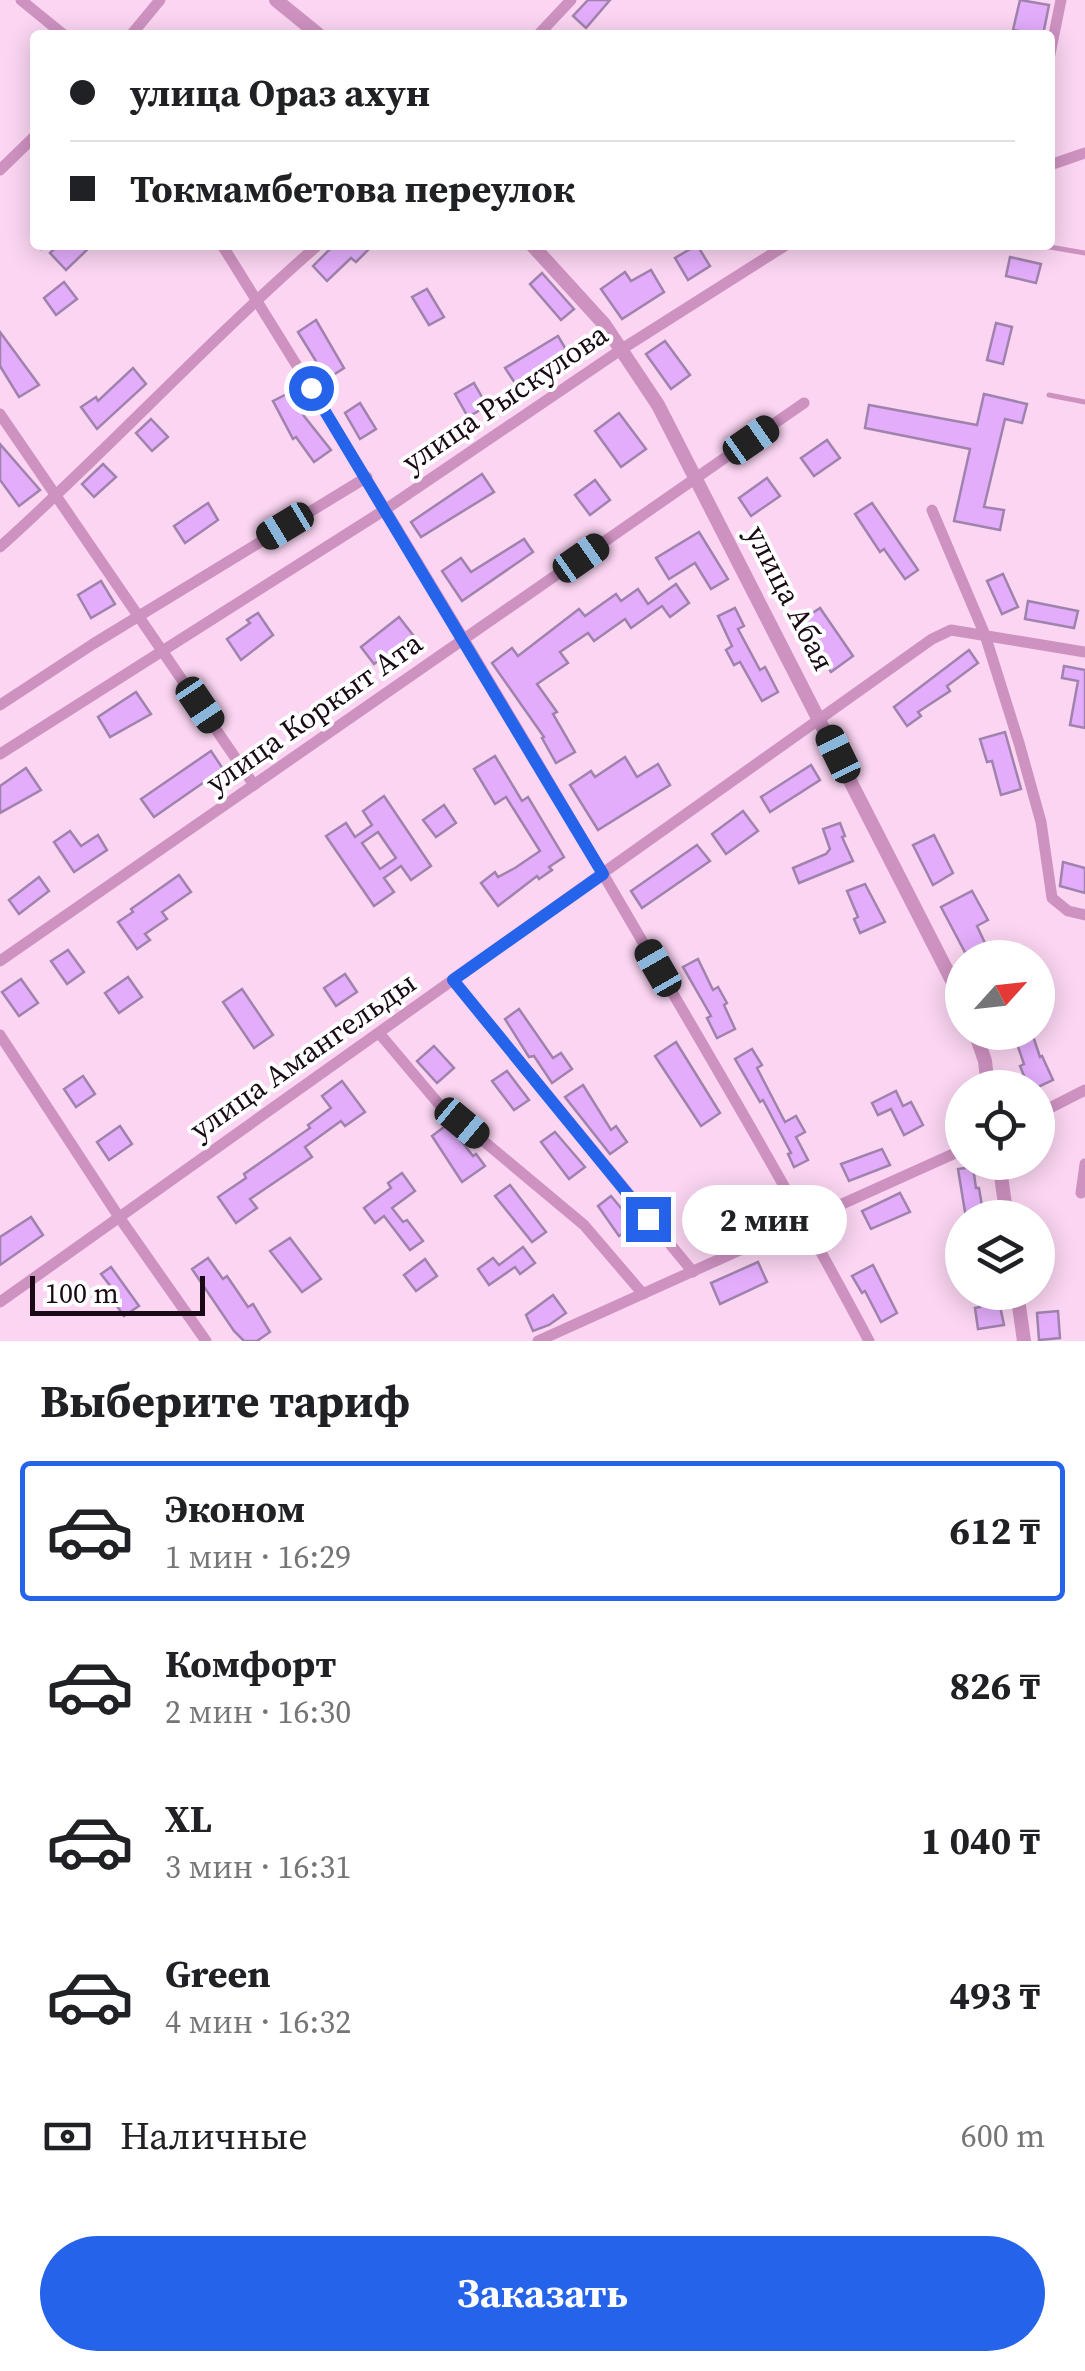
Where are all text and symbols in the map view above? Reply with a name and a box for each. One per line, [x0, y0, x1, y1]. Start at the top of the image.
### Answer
text: улица Ораз ахун [130, 67, 430, 119]
text: Токмамбетова переулок [130, 163, 575, 215]
street label: улица Рыскулова [394, 313, 616, 482]
route start [289, 366, 334, 411]
car [718, 411, 784, 469]
car [252, 498, 318, 554]
street label: улица Абая [736, 518, 845, 678]
car [548, 529, 614, 587]
street label: улица Коркыт Ата [197, 622, 431, 803]
car [171, 672, 229, 738]
car [811, 720, 865, 788]
car [630, 935, 686, 1001]
north arrow [945, 940, 1055, 1050]
map controls [945, 940, 1055, 1310]
street label: улица Амангельды [181, 962, 424, 1149]
button: locate [945, 1070, 1055, 1180]
car [429, 1092, 495, 1154]
callout: 2 мин [683, 1184, 848, 1254]
route end [626, 1197, 671, 1242]
text: 2 мин [720, 1198, 809, 1242]
button: layers [945, 1200, 1055, 1310]
scale bar [30, 1271, 205, 1316]
text: 100 m [45, 1274, 119, 1312]
text: Выберите тариф [40, 1370, 410, 1432]
text: Эконом [165, 1483, 305, 1535]
icon: car [45, 1486, 135, 1576]
text: 612 ₸ [949, 1505, 1040, 1557]
text: 1 мин · 16:29 [165, 1535, 351, 1579]
text: Комфорт [165, 1638, 336, 1690]
icon: car [45, 1641, 135, 1731]
text: 826 ₸ [949, 1660, 1040, 1712]
text: 2 мин · 16:30 [165, 1690, 351, 1734]
text: XL [165, 1793, 212, 1845]
icon: car [45, 1796, 135, 1886]
text: 1 040 ₸ [921, 1815, 1040, 1867]
text: 3 мин · 16:31 [165, 1845, 351, 1889]
text: Green [165, 1948, 271, 2000]
icon: car [45, 1951, 135, 2041]
text: 493 ₸ [949, 1970, 1040, 2022]
text: 4 мин · 16:32 [165, 2000, 351, 2044]
icon: cash [40, 2109, 95, 2164]
text: Наличные [120, 2110, 308, 2162]
text: 600 m [961, 2114, 1045, 2158]
button: Заказать [40, 2236, 1045, 2351]

